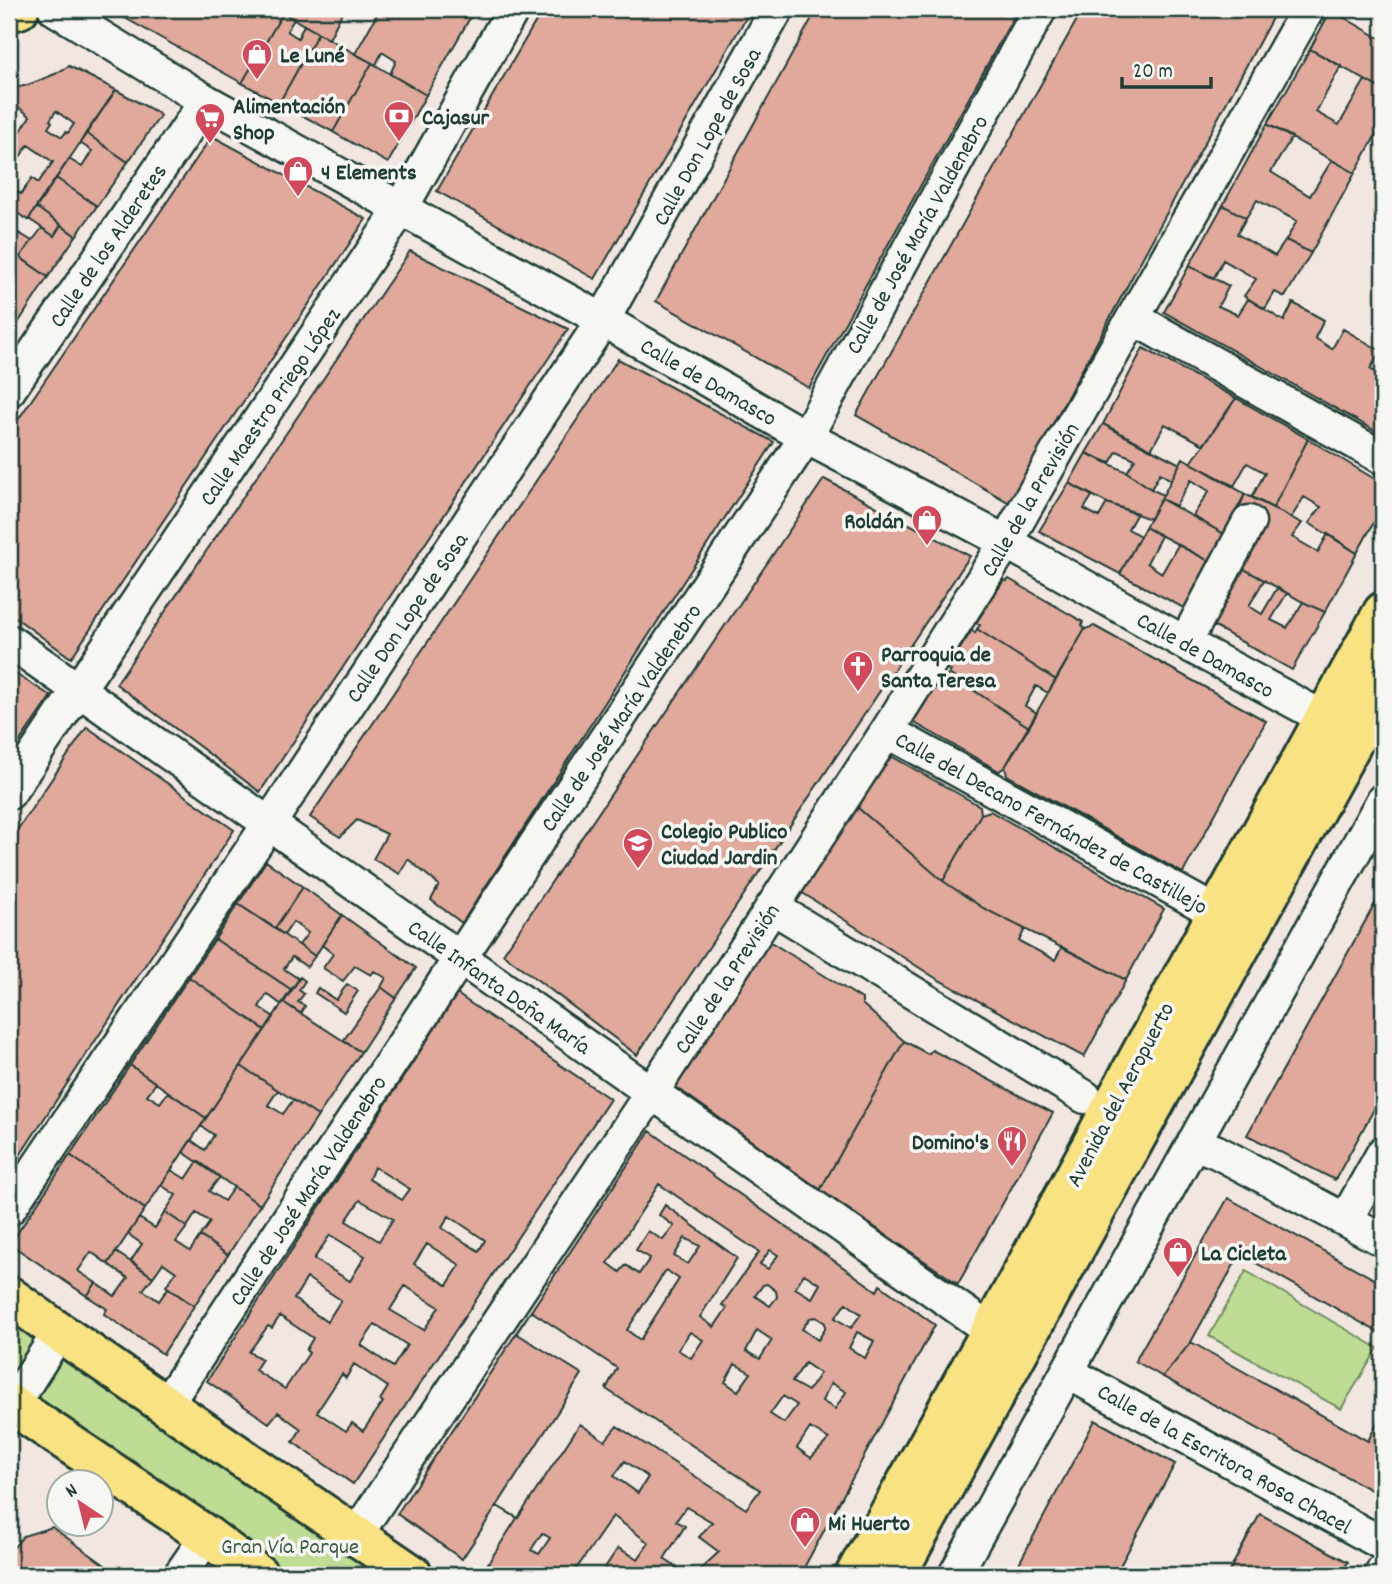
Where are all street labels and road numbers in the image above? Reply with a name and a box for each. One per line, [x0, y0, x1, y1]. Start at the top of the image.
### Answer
street label: Calle Don Lope de Sosa [646, 42, 772, 233]
street label: Calle de José María Valdenebro [839, 110, 999, 361]
street label: Calle de los Alderetes [43, 158, 177, 335]
street label: Calle Maestro Priego López [193, 302, 351, 514]
street label: Calle de Damasco [633, 331, 782, 437]
street label: Calle de la Previsión [974, 417, 1090, 584]
street label: Calle Don Lope de Sosa [340, 526, 479, 711]
street label: Calle de José María Valdenebro [534, 598, 712, 840]
street label: Calle de Damasco [1129, 606, 1279, 709]
street label: Calle del Decano Fernández de Castillejo [888, 725, 1213, 925]
street label: Calle de la Previsión [668, 898, 790, 1062]
street label: Calle Infanta Doña María [400, 913, 597, 1065]
street label: Avenida del Aeropuerto [1059, 997, 1185, 1194]
street label: Calle de José María Valdenebro [223, 1070, 397, 1314]
street label: Calle de la Escritora Rosa Chacel [1090, 1377, 1357, 1545]

